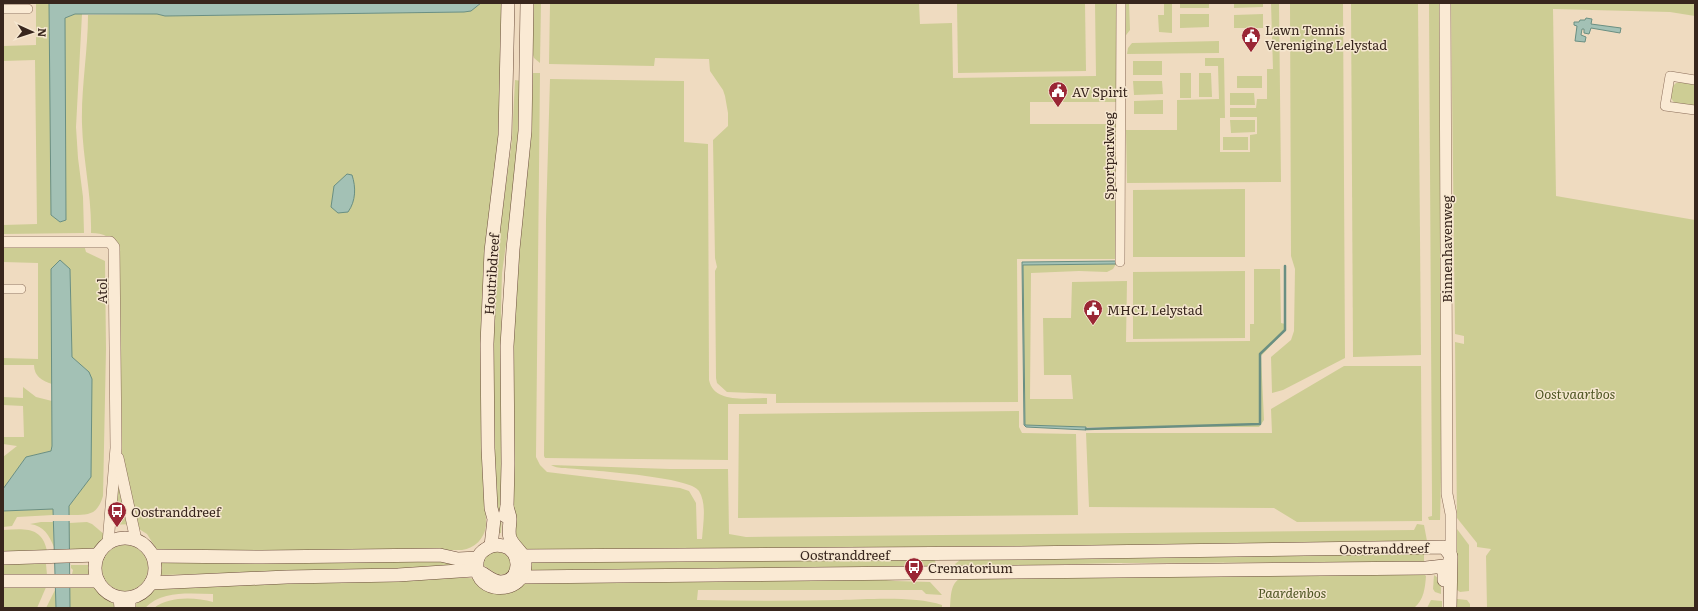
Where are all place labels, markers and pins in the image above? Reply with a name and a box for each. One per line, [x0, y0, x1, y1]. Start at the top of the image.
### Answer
place label: Lawn Tennis Vereniging Lelystad [1265, 20, 1387, 54]
public building icon: Lawn Tennis Vereniging Lelystad [1240, 25, 1262, 53]
public building icon: AV Spirit [1047, 80, 1069, 108]
place label: AV Spirit [1072, 82, 1129, 101]
public building icon: MHCL Lelystad [1082, 298, 1104, 326]
place label: MHCL Lelystad [1107, 300, 1203, 319]
bus stop icon: Oostranddreef [106, 500, 128, 528]
place label: Oostranddreef [131, 502, 222, 521]
bus stop icon: Crematorium [903, 556, 925, 584]
place label: Crematorium [928, 558, 1013, 577]

